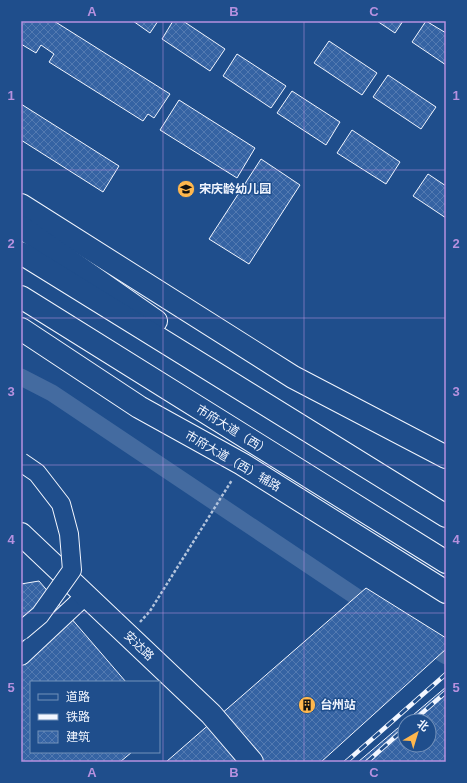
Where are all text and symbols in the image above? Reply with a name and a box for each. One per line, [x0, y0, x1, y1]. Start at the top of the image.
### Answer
text: A [87, 4, 97, 19]
text: B [229, 4, 239, 19]
text: C [369, 4, 379, 19]
text: 1 [7, 88, 15, 103]
text: 1 [452, 88, 460, 103]
school or university icon: 宋庆龄幼儿园 [176, 179, 196, 199]
place label: 宋庆龄幼儿园 [199, 182, 271, 196]
text: 2 [7, 236, 15, 251]
text: 2 [452, 236, 460, 251]
text: 3 [7, 384, 15, 399]
text: 3 [452, 384, 460, 399]
street label: 市府大道（西） [194, 402, 272, 458]
street label: 市府大道（西）辅路 [183, 428, 283, 494]
text: 4 [7, 532, 15, 547]
text: 4 [452, 532, 460, 547]
street label: 安达路 [121, 628, 157, 664]
text: 5 [7, 680, 15, 695]
text: 5 [452, 680, 460, 695]
legend [30, 681, 160, 753]
text: 道路 [66, 690, 90, 704]
building icon: 台州站 [297, 695, 317, 715]
place label: 台州站 [320, 698, 356, 712]
text: 铁路 [66, 710, 90, 724]
north arrow [397, 713, 437, 753]
text: 北 [415, 717, 431, 733]
text: 建筑 [66, 730, 90, 744]
text: A [87, 765, 97, 780]
text: B [229, 765, 239, 780]
text: C [369, 765, 379, 780]

